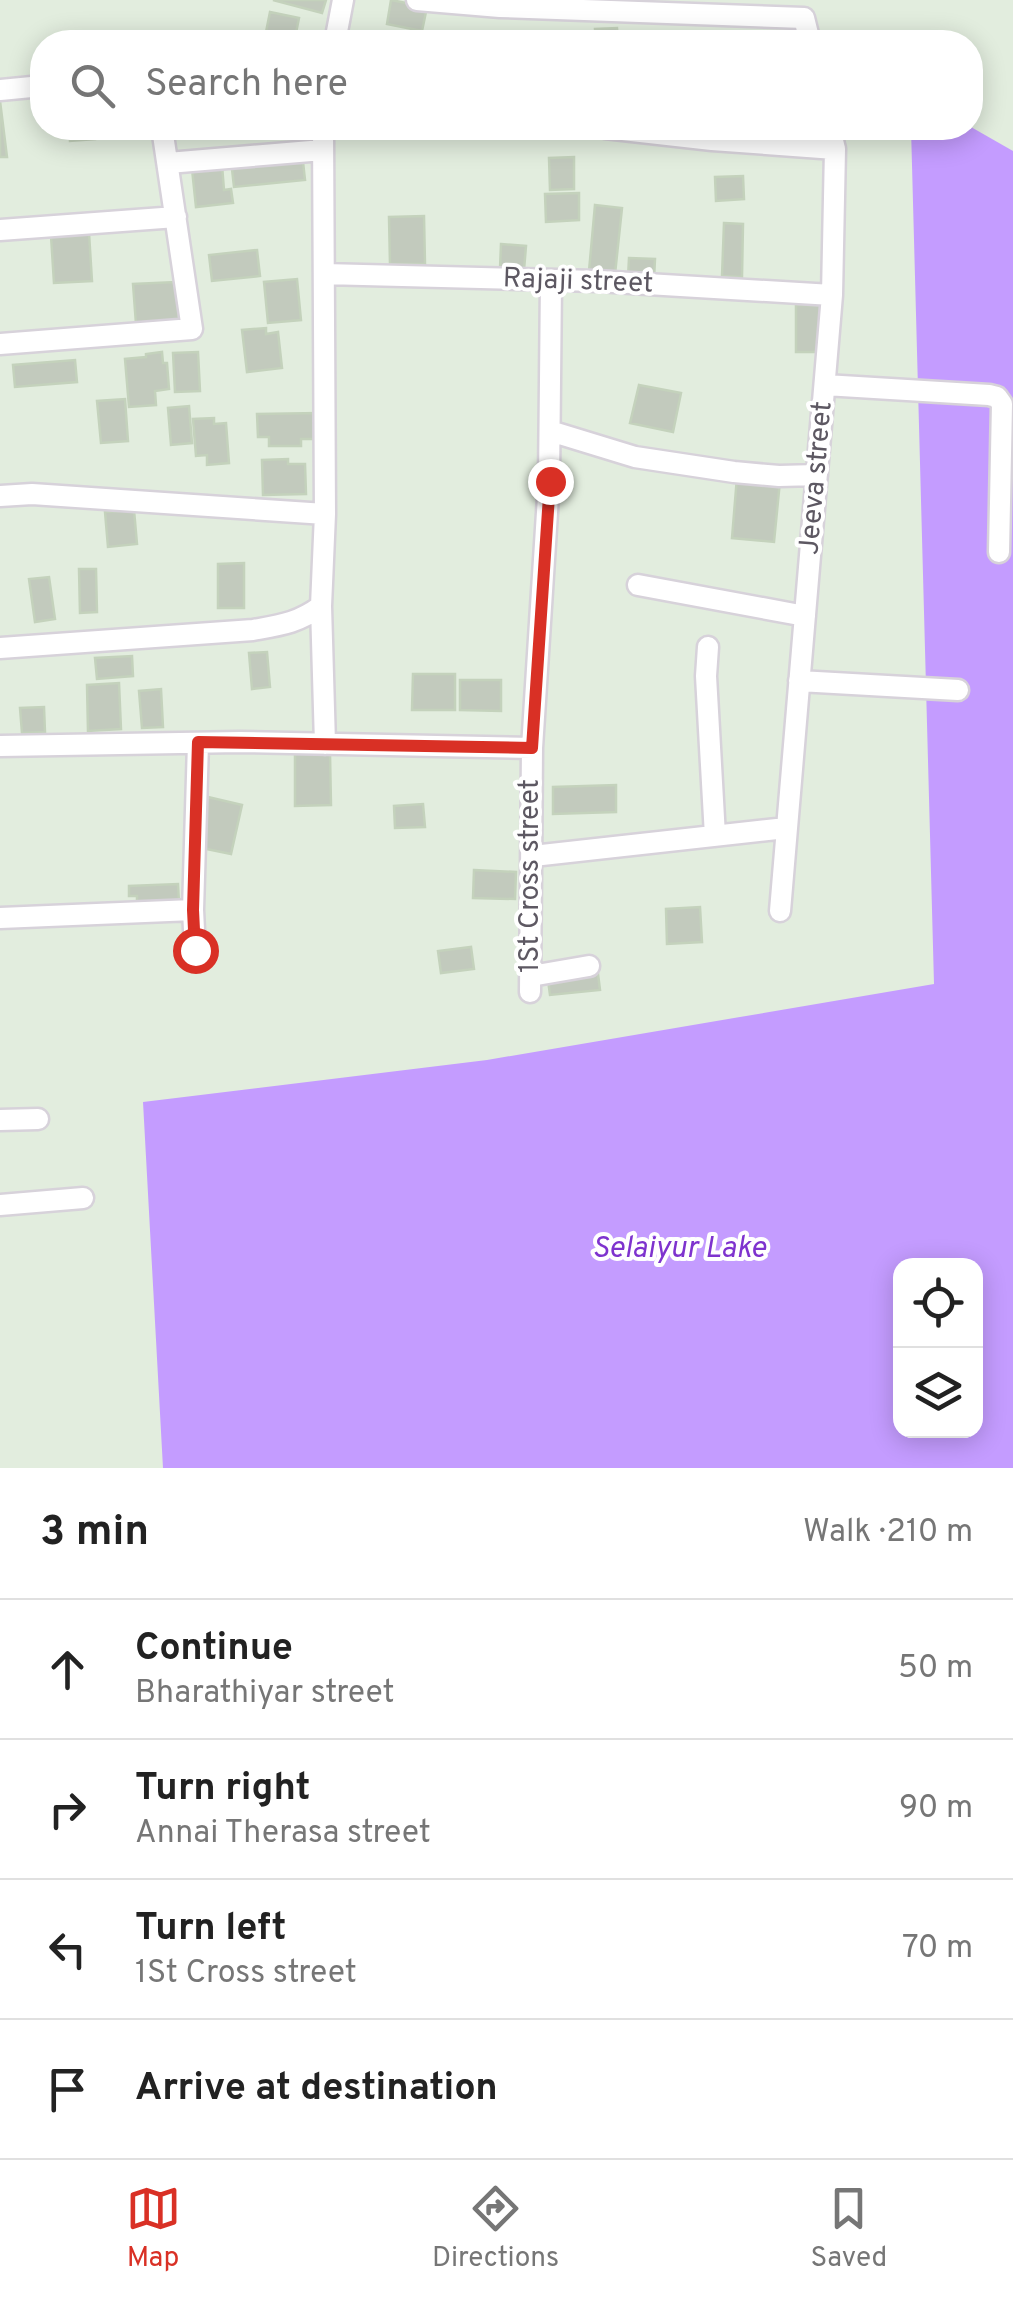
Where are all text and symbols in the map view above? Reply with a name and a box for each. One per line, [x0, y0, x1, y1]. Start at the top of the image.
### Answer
search box [30, 30, 983, 140]
icon: search [65, 58, 120, 113]
text: Search here [145, 61, 348, 110]
street label: Rajaji street [502, 261, 654, 303]
street label: Jeeva street [792, 400, 842, 556]
route end [528, 459, 574, 505]
street label: 1St Cross street [513, 779, 549, 973]
route start [173, 928, 219, 974]
water label: Selaiyur Lake [592, 1231, 767, 1268]
map controls [893, 1258, 983, 1438]
button: locate [893, 1258, 983, 1348]
button: layers [893, 1348, 983, 1438]
text: 3 min [40, 1507, 149, 1560]
text: Walk · 210 m [803, 1513, 973, 1553]
text: Continue [135, 1625, 293, 1674]
icon: ahead [40, 1642, 95, 1697]
text: 50 m [898, 1649, 973, 1689]
text: Bharathiyar street [135, 1674, 395, 1714]
text: Turn right [135, 1765, 310, 1814]
icon: right [40, 1782, 95, 1837]
text: 90 m [899, 1789, 973, 1829]
text: Annai Therasa street [135, 1814, 431, 1854]
text: Turn left [135, 1905, 287, 1954]
icon: left [40, 1922, 95, 1977]
text: 70 m [902, 1929, 973, 1969]
text: 1St Cross street [135, 1954, 357, 1994]
icon: arrive [40, 2062, 95, 2117]
text: Arrive at destination [135, 2065, 498, 2114]
tab: Map [126, 2181, 181, 2277]
tab: Directions [432, 2181, 559, 2277]
tab: Saved [810, 2181, 887, 2277]

